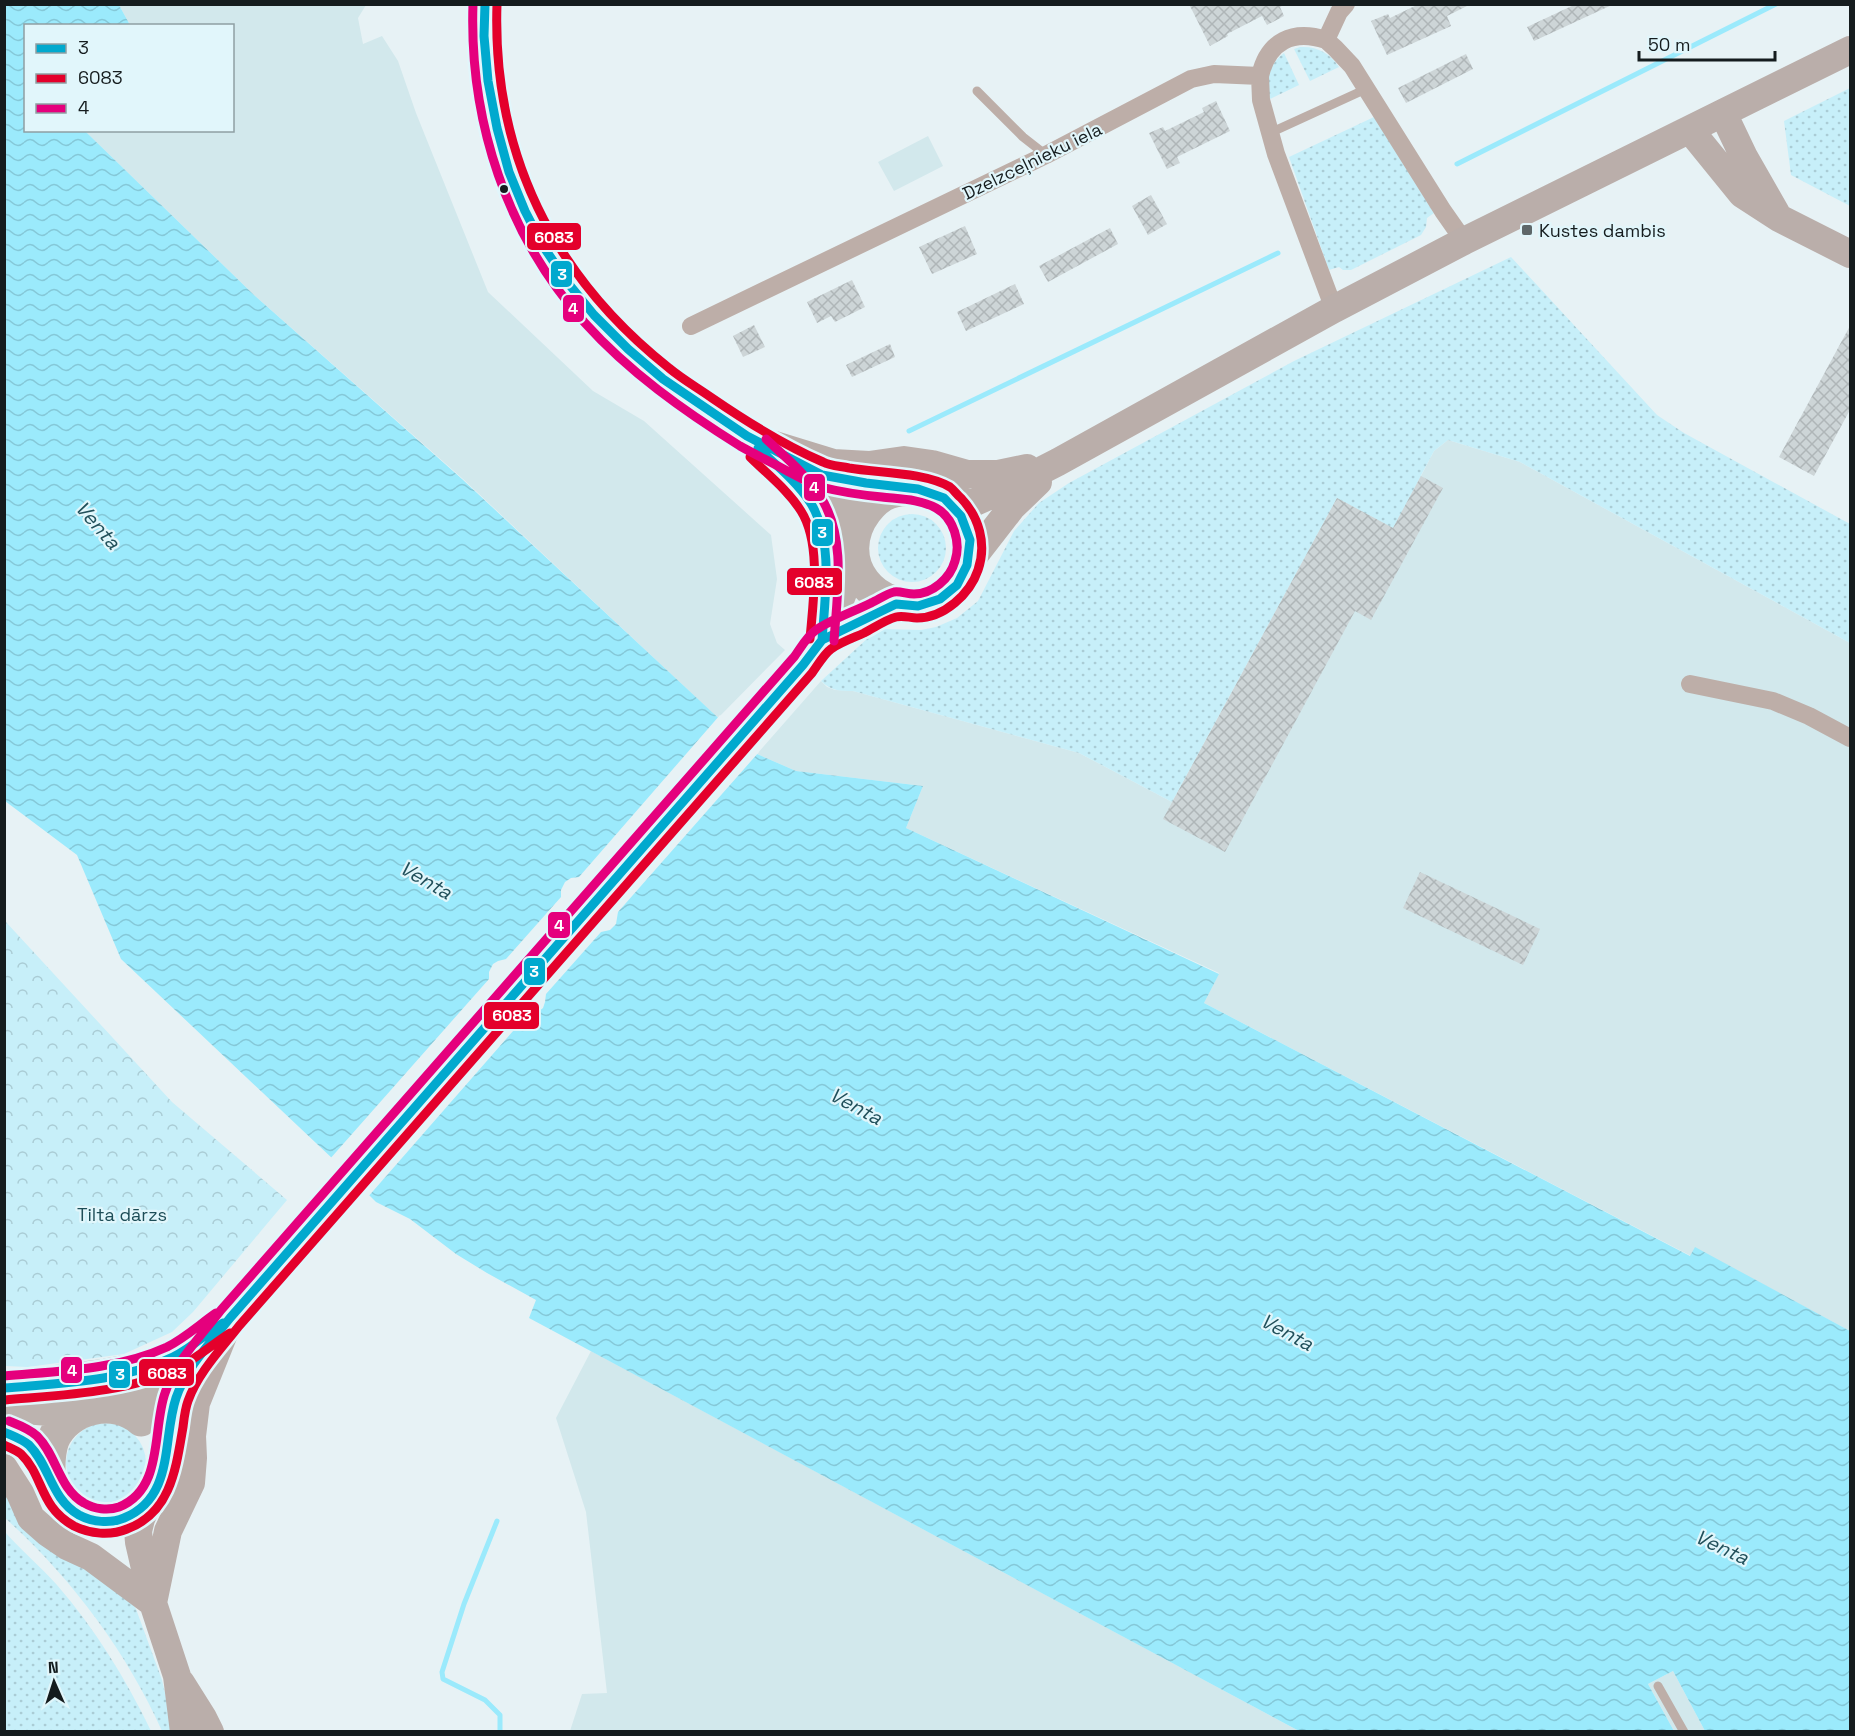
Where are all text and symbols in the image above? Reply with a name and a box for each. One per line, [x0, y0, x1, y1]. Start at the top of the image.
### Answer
legend [24, 24, 234, 132]
scale bar [1639, 24, 1776, 62]
text: 50 m [1648, 33, 1690, 56]
text: 3 [78, 36, 89, 59]
text: 6083 [78, 66, 123, 89]
text: 4 [78, 96, 89, 119]
street label: Dzelzceļnieku iela [959, 117, 1105, 205]
unlabelled marker [498, 183, 510, 195]
place label: Kustes dambis [1539, 219, 1666, 242]
line badge: 6083 [526, 222, 582, 251]
marker: Kustes dambis [1520, 223, 1534, 237]
text: 6083 [534, 227, 574, 248]
line badge: 3 [550, 260, 573, 288]
text: 3 [557, 264, 567, 285]
line badge: 4 [562, 294, 585, 323]
text: 4 [568, 298, 578, 319]
line badge: 4 [803, 473, 826, 502]
text: 4 [809, 477, 819, 498]
water label: Venta [70, 495, 127, 555]
line badge: 3 [811, 518, 834, 547]
text: 3 [817, 522, 827, 543]
line badge: 6083 [786, 567, 843, 596]
text: 6083 [794, 572, 834, 593]
water label: Venta [395, 855, 457, 906]
line badge: 4 [547, 911, 571, 939]
text: 4 [554, 915, 564, 936]
line badge: 3 [523, 957, 546, 986]
text: 3 [529, 961, 539, 982]
line badge: 6083 [483, 1001, 540, 1030]
text: 6083 [492, 1005, 532, 1026]
water label: Venta [825, 1081, 887, 1131]
park label: Tilta dārzs [77, 1203, 167, 1226]
water label: Venta [1256, 1307, 1318, 1357]
line badge: 4 [60, 1356, 83, 1384]
line badge: 6083 [138, 1358, 195, 1387]
text: 4 [67, 1360, 77, 1381]
line badge: 3 [108, 1360, 131, 1389]
text: 6083 [147, 1363, 187, 1384]
text: 3 [115, 1364, 125, 1385]
water label: Venta [1691, 1523, 1753, 1571]
north arrow [24, 1652, 84, 1712]
text: N [47, 1657, 59, 1678]

